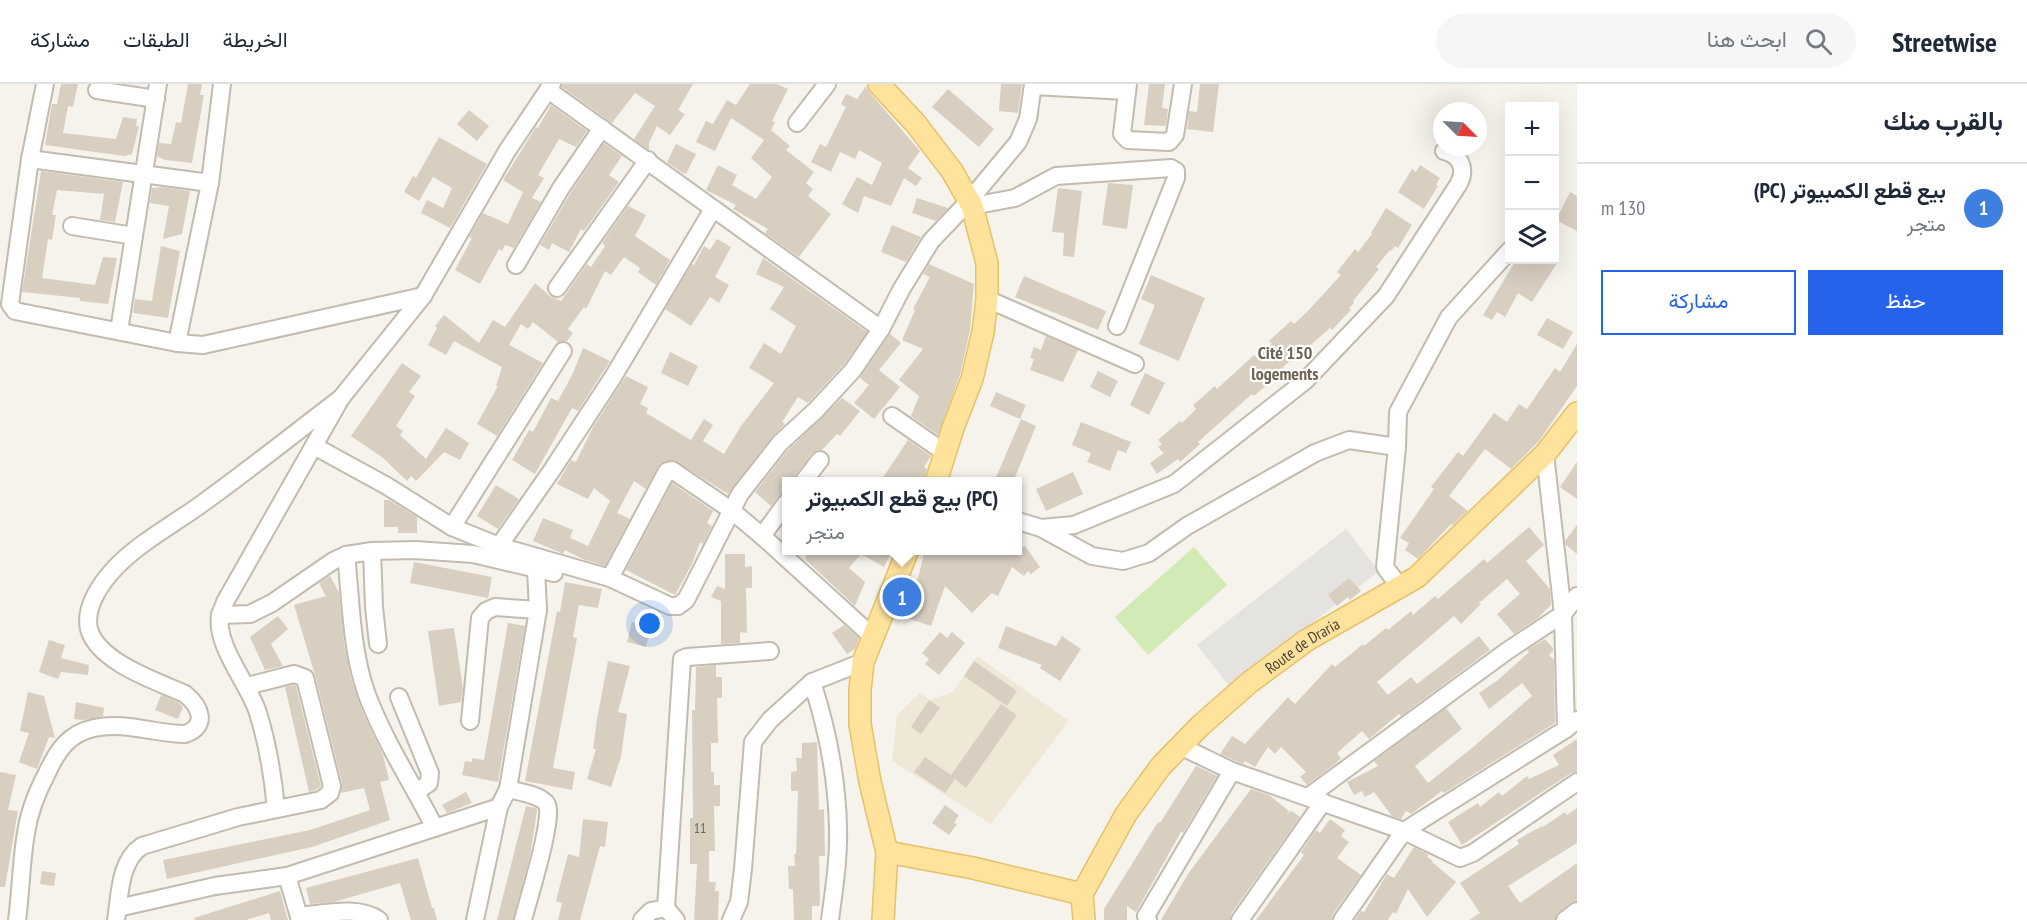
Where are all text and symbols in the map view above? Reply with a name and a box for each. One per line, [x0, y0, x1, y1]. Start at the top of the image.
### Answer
search box [1436, 14, 1856, 68]
text: Streetwise [1892, 23, 1997, 60]
text: ابحث هنا [1707, 25, 1787, 53]
icon: search [1802, 25, 1835, 58]
text: مشاركة [30, 26, 90, 53]
text: الطبقات [123, 26, 190, 53]
text: الخريطة [223, 26, 288, 53]
north arrow [1433, 102, 1487, 156]
map controls [1505, 102, 1559, 264]
button: + [1505, 102, 1559, 156]
text: بالقرب منك [1884, 104, 2003, 137]
button: − [1505, 156, 1559, 210]
text: بيع قطع الكمبيوتر (PC) [1753, 176, 1946, 204]
text: 130 m [1601, 195, 1645, 221]
text: 1 [1979, 195, 1988, 221]
button: layers [1505, 210, 1559, 264]
text: متجر [1907, 211, 1946, 237]
button: مشاركة [1601, 270, 1796, 335]
button: حفظ [1808, 270, 2003, 335]
district label: Cité 150 logements [1251, 341, 1319, 385]
popup [782, 477, 1022, 555]
text: بيع قطع الكمبيوتر (PC) [806, 484, 998, 512]
text: متجر [806, 519, 845, 545]
pin: 1 [882, 574, 922, 620]
your location [635, 609, 664, 638]
street label: Route de Draria [1261, 614, 1343, 678]
house number: 11 [694, 819, 706, 837]

